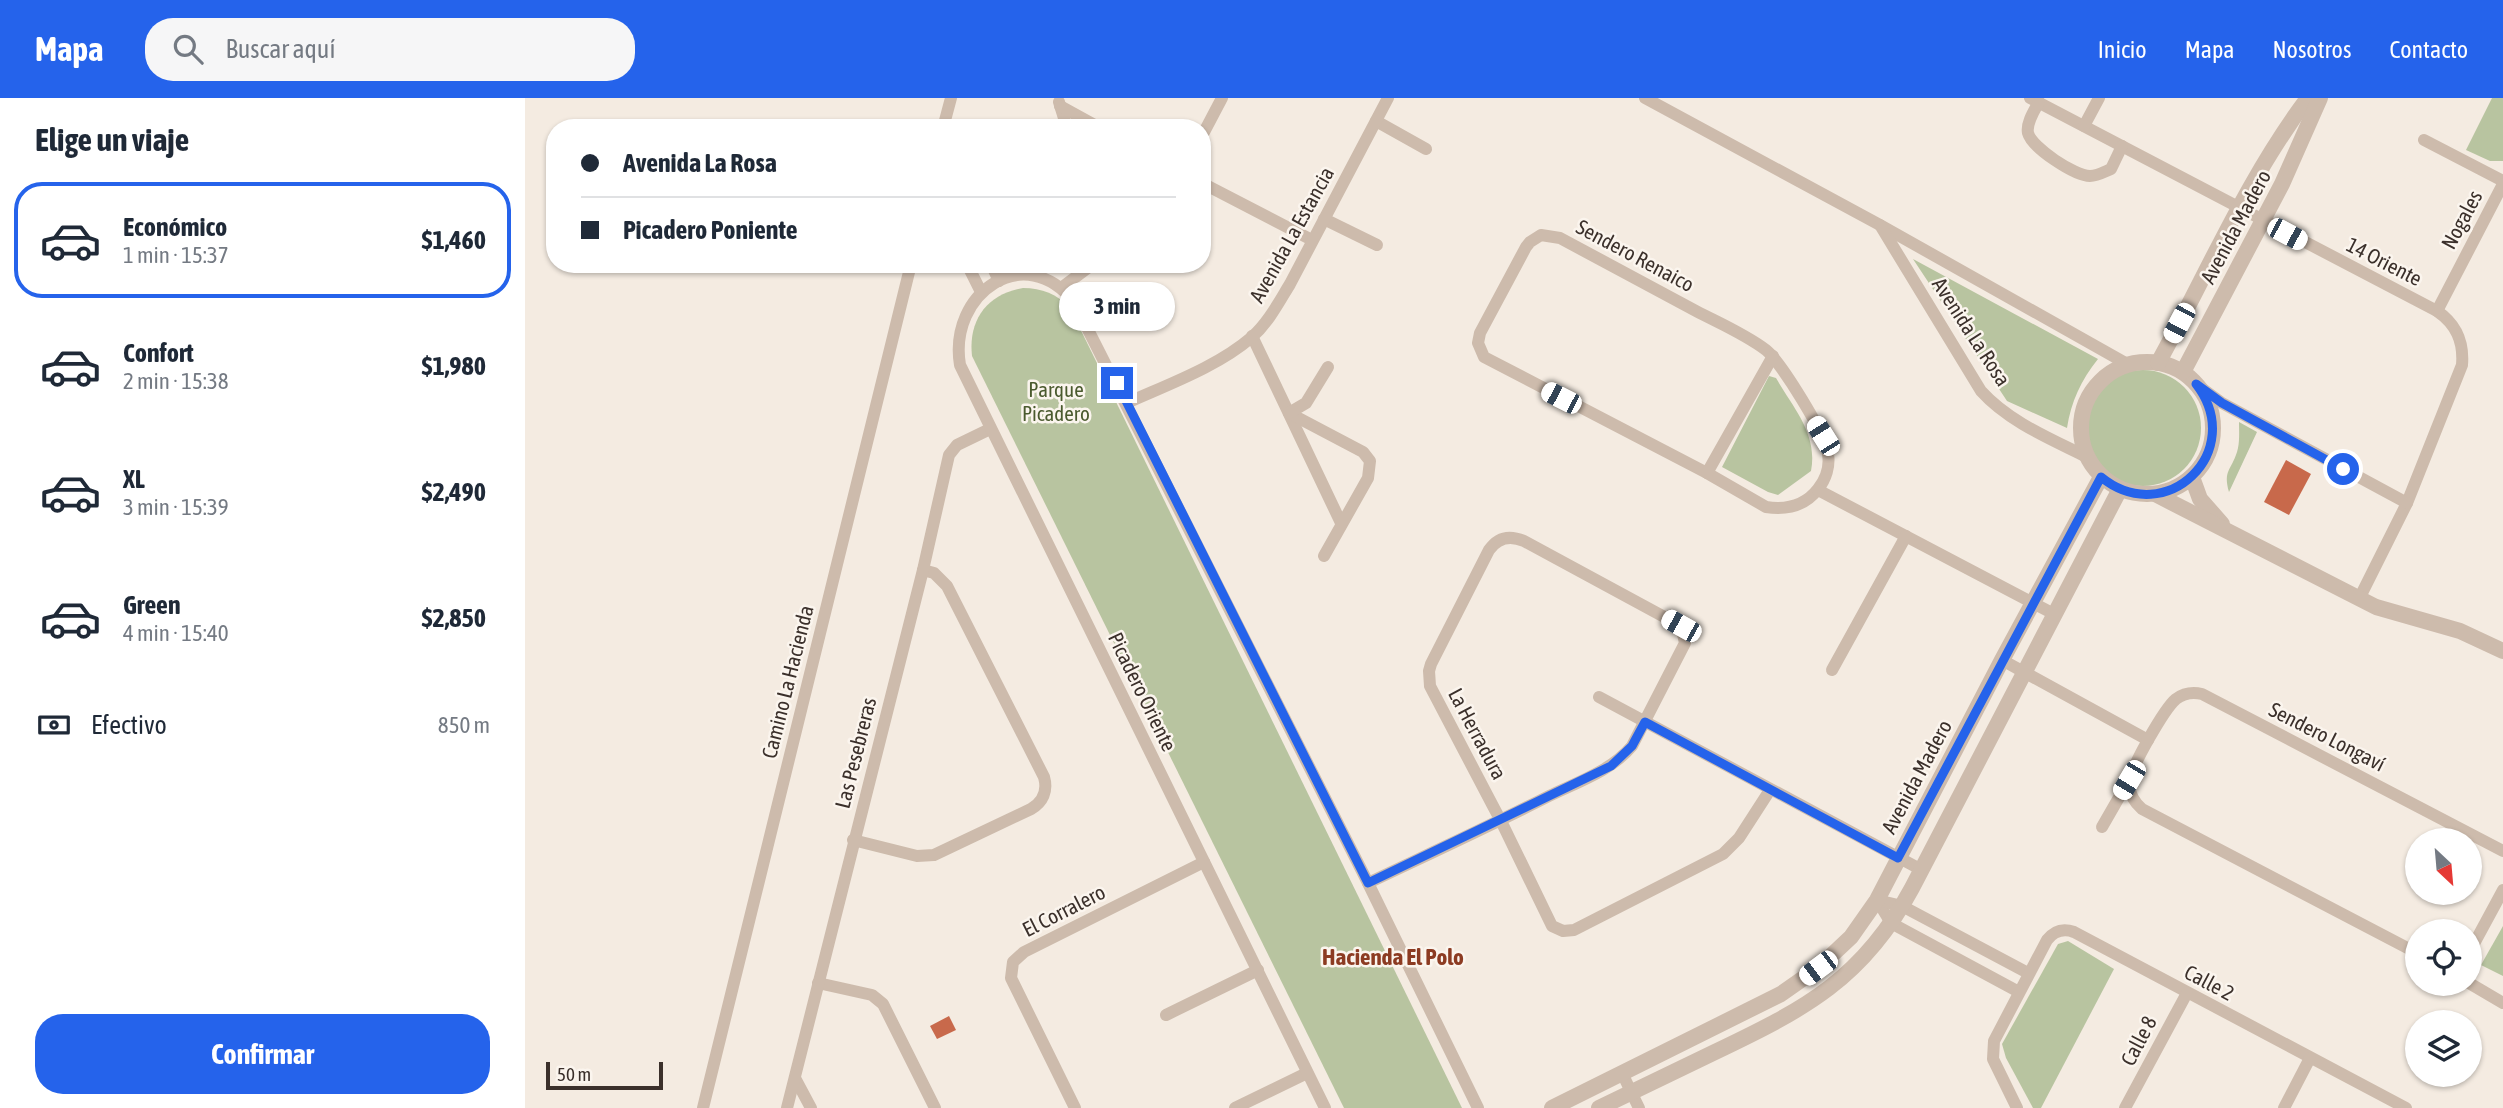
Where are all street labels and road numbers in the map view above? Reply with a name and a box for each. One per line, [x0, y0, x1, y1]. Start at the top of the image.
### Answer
street label: Avenida La Estancia [1244, 162, 1338, 307]
street label: Avenida Madero [2195, 166, 2275, 287]
street label: Nogales [2436, 186, 2486, 253]
street label: Sendero Renaico [1573, 214, 1698, 296]
street label: 14 Oriente [2343, 232, 2426, 290]
street label: Avenida La Rosa [1928, 273, 2016, 390]
street label: Camino La Hacienda [756, 603, 818, 761]
street label: Picadero Oriente [1104, 628, 1182, 755]
street label: La Herradura [1444, 684, 1512, 783]
street label: Las Pesebreras [830, 695, 880, 811]
street label: Sendero Longaví [2265, 697, 2390, 776]
street label: Avenida Madero [1876, 716, 1956, 837]
street label: El Corralero [1018, 879, 1109, 941]
street label: Calle 2 [2181, 959, 2238, 1005]
street label: Calle 8 [2115, 1012, 2161, 1069]

